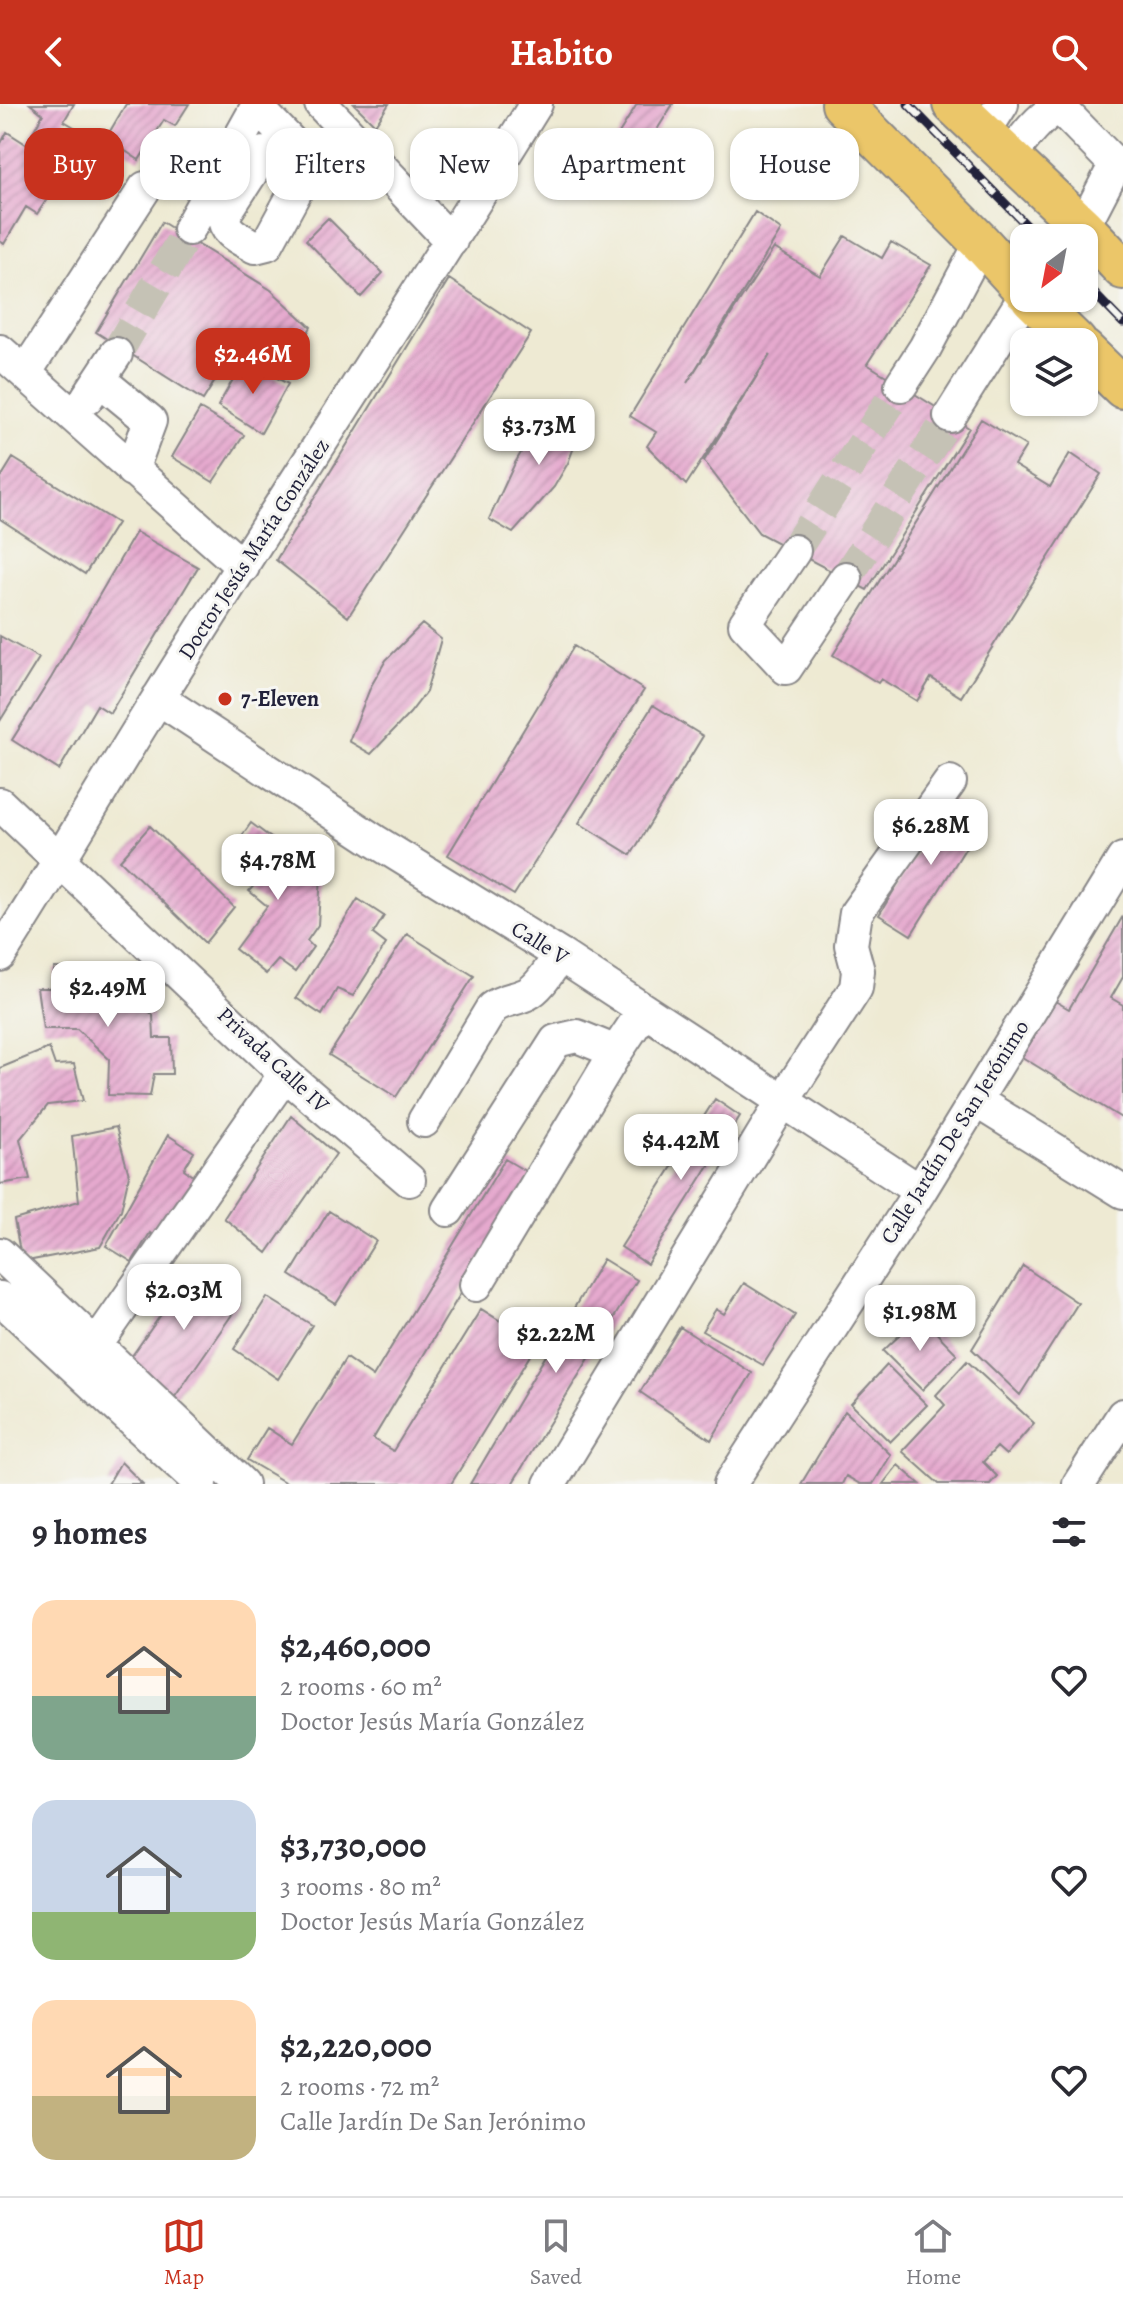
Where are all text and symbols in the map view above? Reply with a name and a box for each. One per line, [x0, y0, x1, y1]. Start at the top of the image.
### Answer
text: Habito [510, 28, 613, 77]
icon: back [32, 30, 76, 74]
icon: search [1047, 30, 1091, 74]
chip: Buy [24, 128, 124, 200]
chip: Rent [140, 128, 250, 200]
chip: Filters [266, 128, 394, 200]
chip: New [410, 128, 518, 200]
chip: Apartment [534, 128, 714, 200]
chip: House [730, 128, 859, 200]
north arrow [1010, 224, 1098, 312]
map controls [1010, 224, 1098, 416]
pin: $2.46M [188, 328, 318, 396]
button: layers [1010, 328, 1098, 416]
text: $2.46M [214, 336, 292, 371]
pin: $3.73M [474, 399, 604, 467]
text: $3.73M [502, 407, 576, 442]
street label: Doctor Jesús María González [171, 433, 337, 665]
place label: 7-Eleven [241, 684, 319, 714]
marker: 7-Eleven [216, 690, 234, 708]
pin: $6.28M [866, 799, 996, 867]
text: $6.28M [892, 807, 970, 842]
pin: $4.78M [213, 834, 343, 902]
text: $4.78M [240, 842, 316, 877]
street label: Calle V [506, 914, 575, 973]
pin: $2.49M [43, 961, 173, 1029]
text: $2.49M [69, 969, 147, 1004]
street label: Privada Calle IV [210, 1000, 336, 1120]
street label: Calle Jardín De San Jerónimo [874, 1014, 1036, 1250]
pin: $4.42M [616, 1114, 746, 1182]
text: $4.42M [642, 1122, 720, 1157]
pin: $2.03M [119, 1264, 249, 1332]
text: $2.03M [145, 1272, 223, 1307]
pin: $1.98M [855, 1285, 985, 1353]
text: $1.98M [883, 1293, 957, 1328]
pin: $2.22M [491, 1307, 621, 1375]
text: $2.22M [517, 1315, 595, 1350]
text: 9 homes [32, 1509, 148, 1556]
icon: filters [1047, 1510, 1091, 1554]
text: $2,460,000 [280, 1622, 431, 1669]
icon: home [96, 1632, 192, 1728]
icon: heart [1047, 1658, 1091, 1702]
text: 2 rooms · 60 m² [280, 1669, 442, 1704]
text: Doctor Jesús María González [280, 1704, 585, 1739]
text: $3,730,000 [280, 1822, 426, 1869]
icon: home [96, 1832, 192, 1928]
icon: heart [1047, 1858, 1091, 1902]
text: 3 rooms · 80 m² [280, 1869, 441, 1904]
text: Doctor Jesús María González [280, 1904, 585, 1939]
text: $2,220,000 [280, 2022, 432, 2069]
icon: home [96, 2032, 192, 2128]
icon: heart [1047, 2058, 1091, 2102]
text: 2 rooms · 72 m² [280, 2069, 439, 2104]
text: Calle Jardín De San Jerónimo [280, 2104, 586, 2139]
tab: Map [162, 2214, 206, 2292]
tab: Saved [530, 2214, 582, 2292]
tab: Home [906, 2214, 961, 2292]

